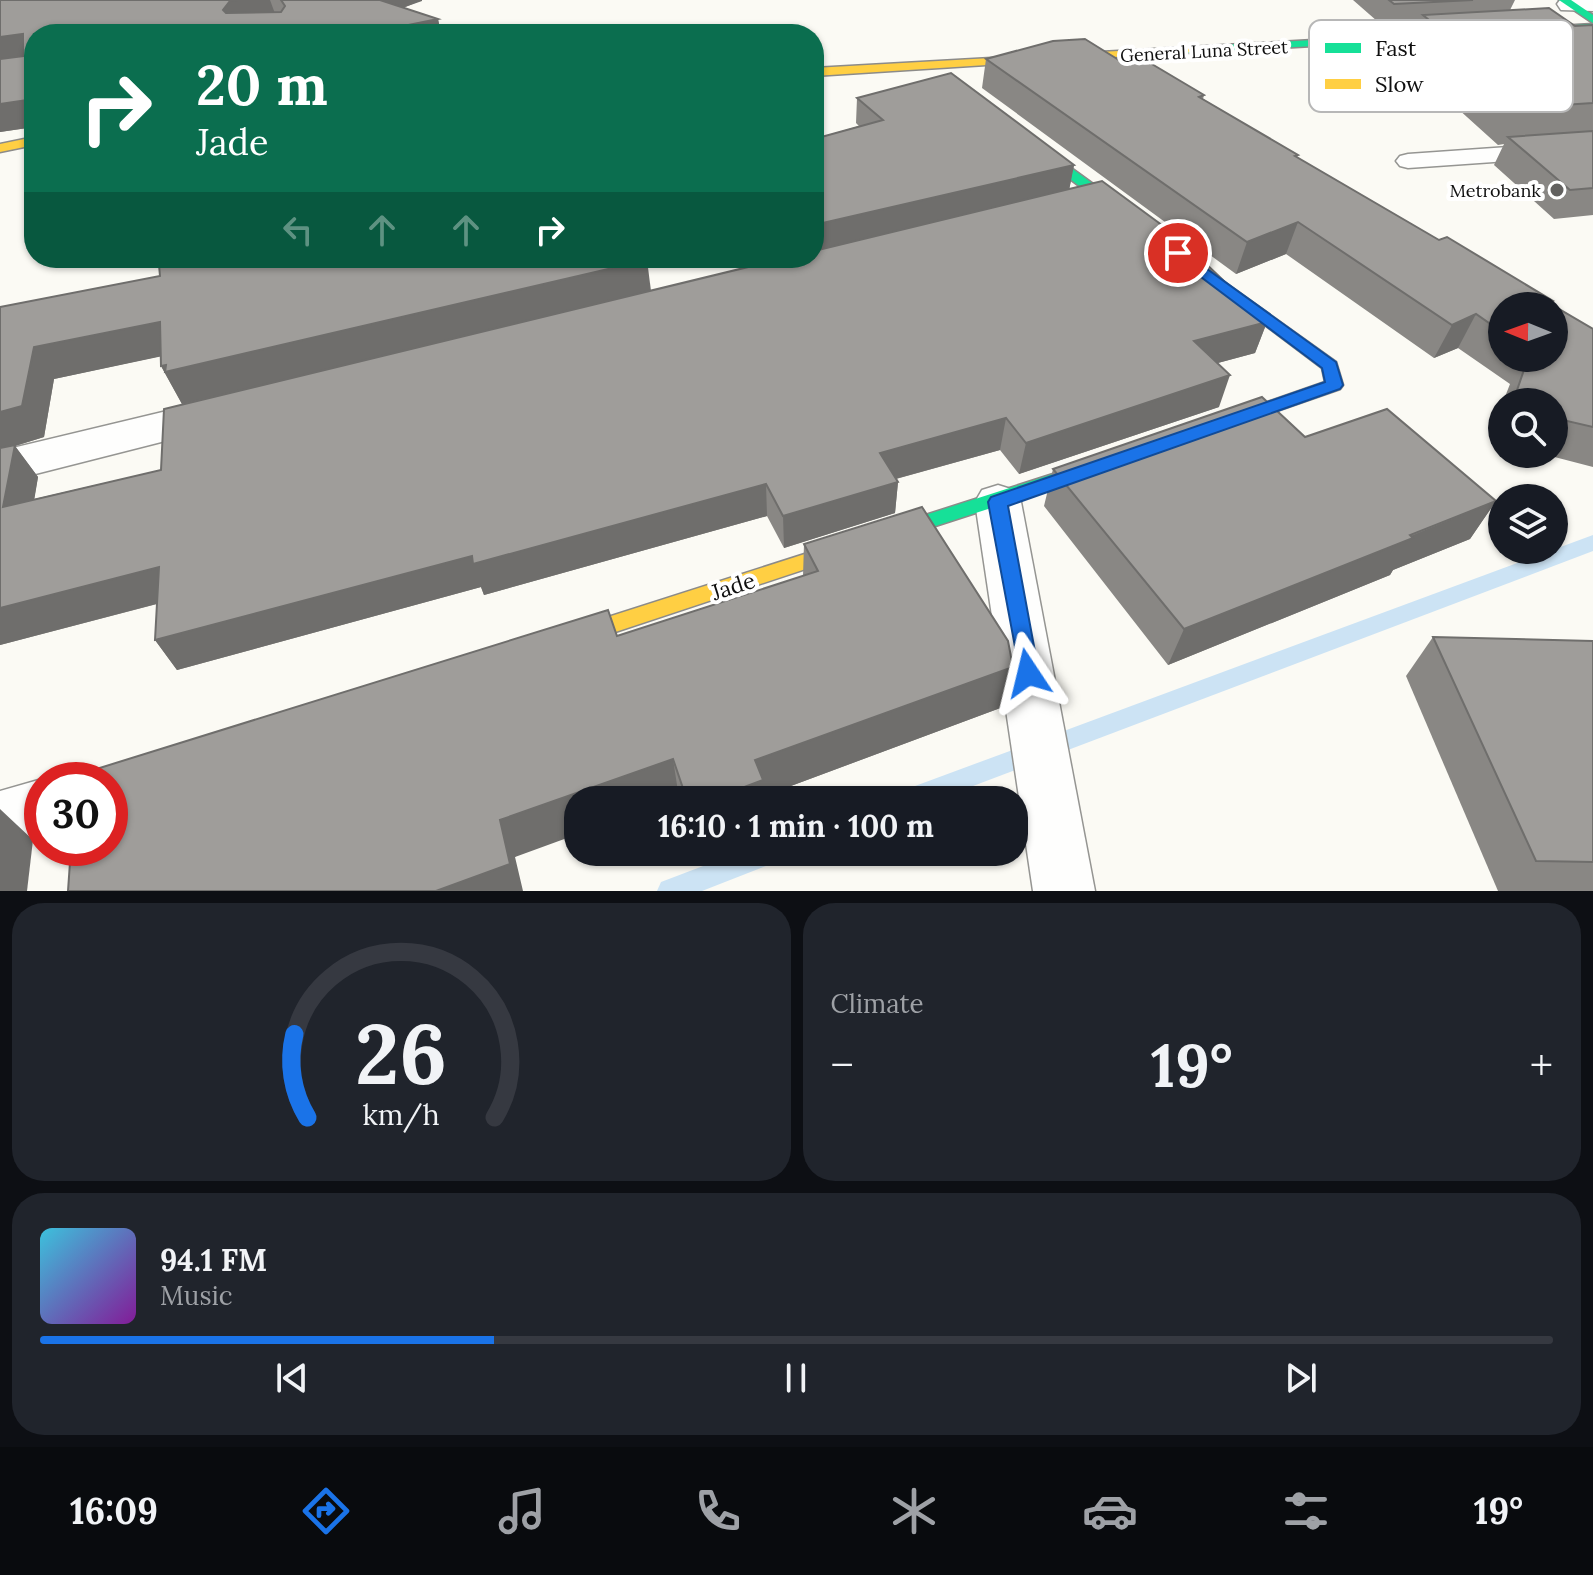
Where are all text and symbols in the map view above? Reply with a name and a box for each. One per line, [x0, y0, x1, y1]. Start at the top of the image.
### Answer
legend [1309, 20, 1573, 112]
text: Fast [1375, 34, 1417, 62]
street label: General Luna Street [1120, 35, 1288, 67]
text: 20 m [196, 49, 328, 120]
icon: right [64, 56, 168, 160]
text: Slow [1375, 70, 1424, 98]
text: Jade [196, 119, 269, 165]
place label: Metrobank [1449, 179, 1541, 202]
marker: Metrobank [1548, 181, 1566, 199]
icon: left [276, 208, 320, 252]
icon: ahead [360, 208, 404, 252]
icon: ahead [444, 208, 488, 252]
icon: right [528, 208, 572, 252]
pin [1144, 219, 1212, 287]
icon: arrive [1156, 231, 1200, 275]
north arrow [1488, 292, 1568, 372]
map controls [1488, 292, 1568, 564]
button: search [1488, 388, 1568, 468]
button: layers [1488, 484, 1568, 564]
street label: Jade [707, 566, 758, 606]
position arrow [986, 631, 1070, 715]
speed limit sign: 30 [24, 762, 128, 866]
text: 16:10 · 1 min · 100 m [658, 807, 934, 845]
text: Climate [831, 987, 924, 1020]
text: 26 [355, 1000, 447, 1107]
text: 19° [1151, 1027, 1233, 1103]
text: − [831, 1037, 854, 1093]
text: + [1530, 1037, 1553, 1093]
text: km/h [363, 1096, 440, 1133]
text: 94.1 FM [160, 1241, 267, 1279]
text: Music [160, 1279, 233, 1312]
icon: previous [270, 1356, 314, 1400]
icon: pause [774, 1356, 818, 1400]
icon: next [1279, 1356, 1323, 1400]
icon: directions [298, 1483, 354, 1539]
icon: music [494, 1483, 550, 1539]
icon: phone [690, 1483, 746, 1539]
icon: climate [886, 1483, 942, 1539]
icon: car [1082, 1483, 1138, 1539]
icon: filters [1278, 1483, 1334, 1539]
text: 16:09 [70, 1488, 158, 1534]
text: 19° [1474, 1488, 1523, 1534]

